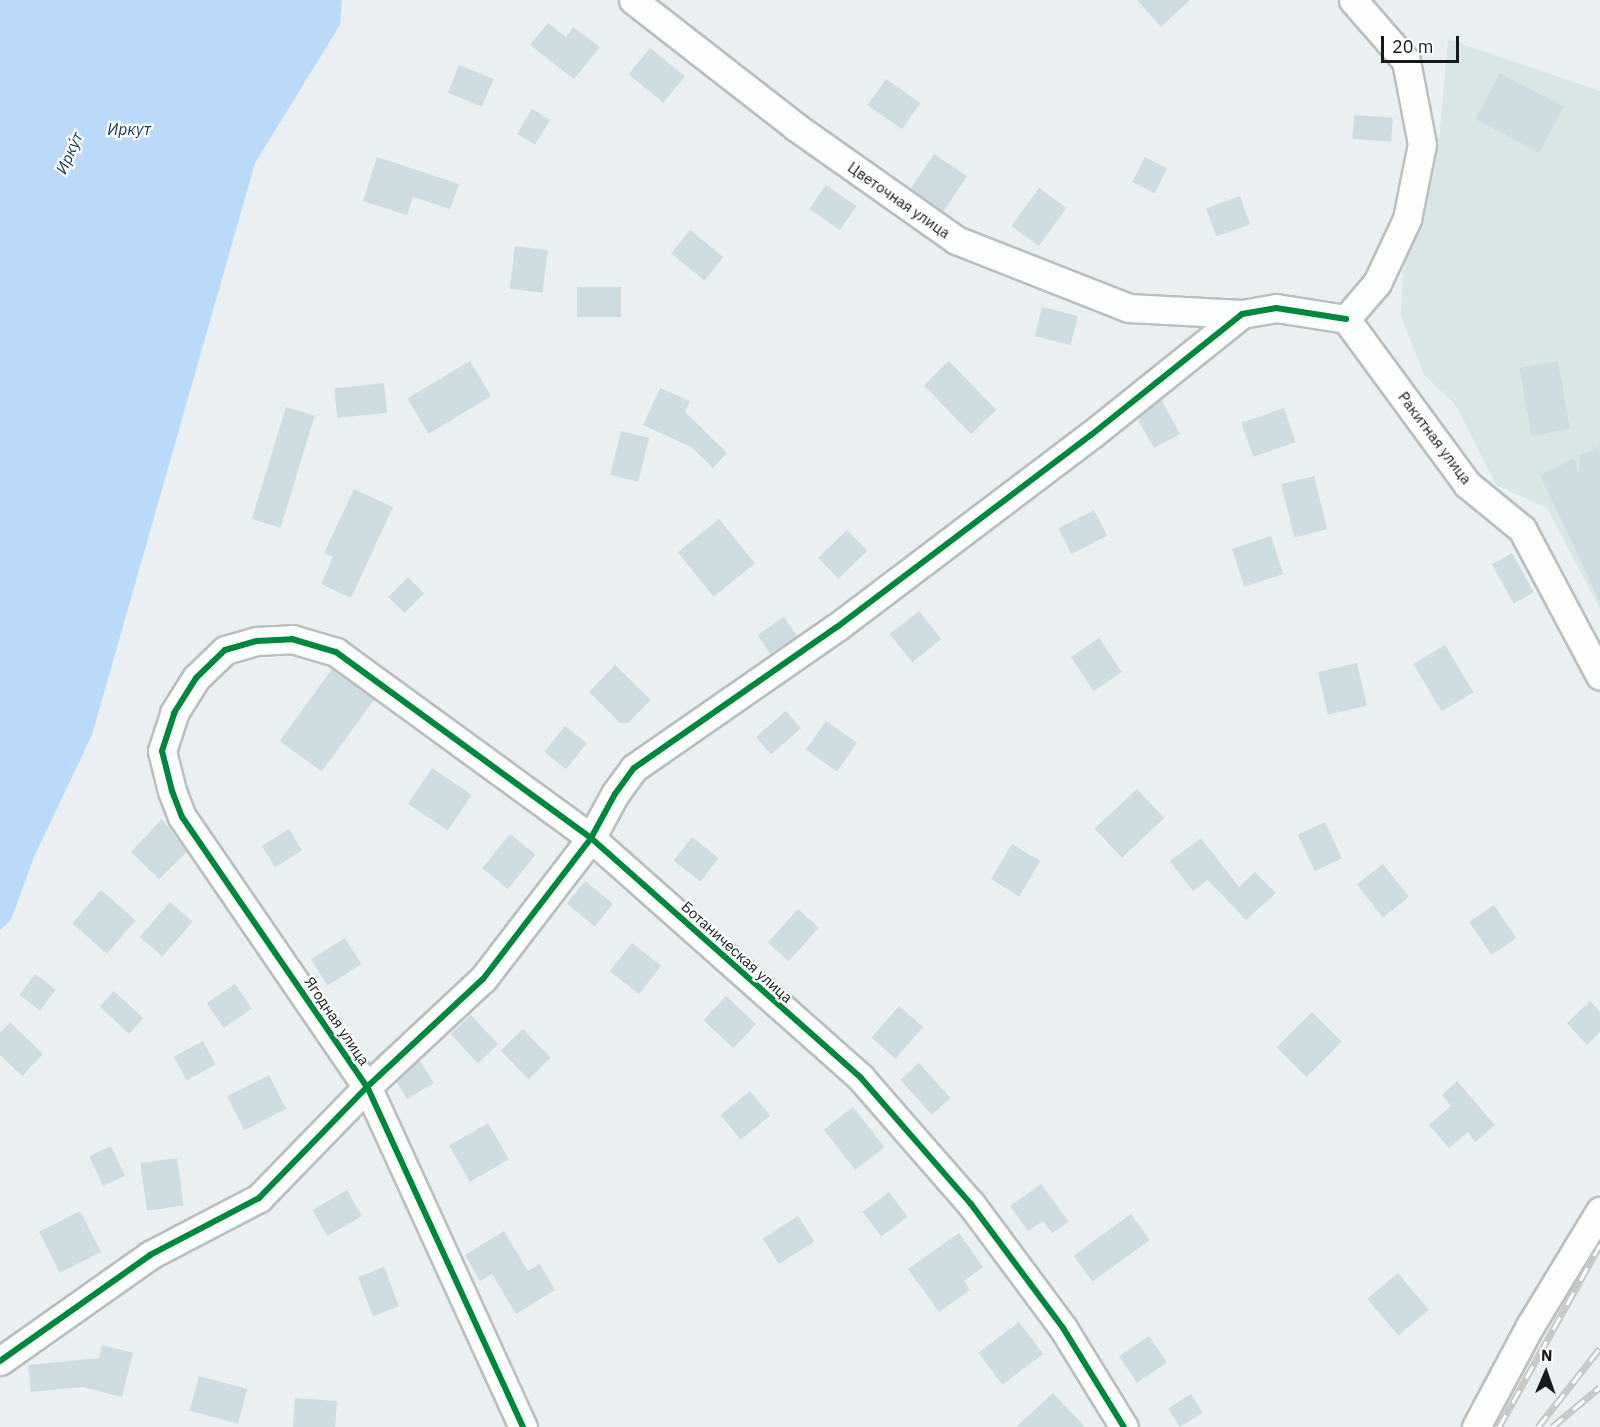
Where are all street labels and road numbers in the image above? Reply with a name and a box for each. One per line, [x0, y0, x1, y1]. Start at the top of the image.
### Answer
street label: Цветочная улица [844, 158, 954, 242]
street label: Ракитная улица [1394, 388, 1476, 488]
street label: Ботаническая улица [678, 897, 796, 1007]
street label: Ягодная улица [301, 973, 373, 1069]

